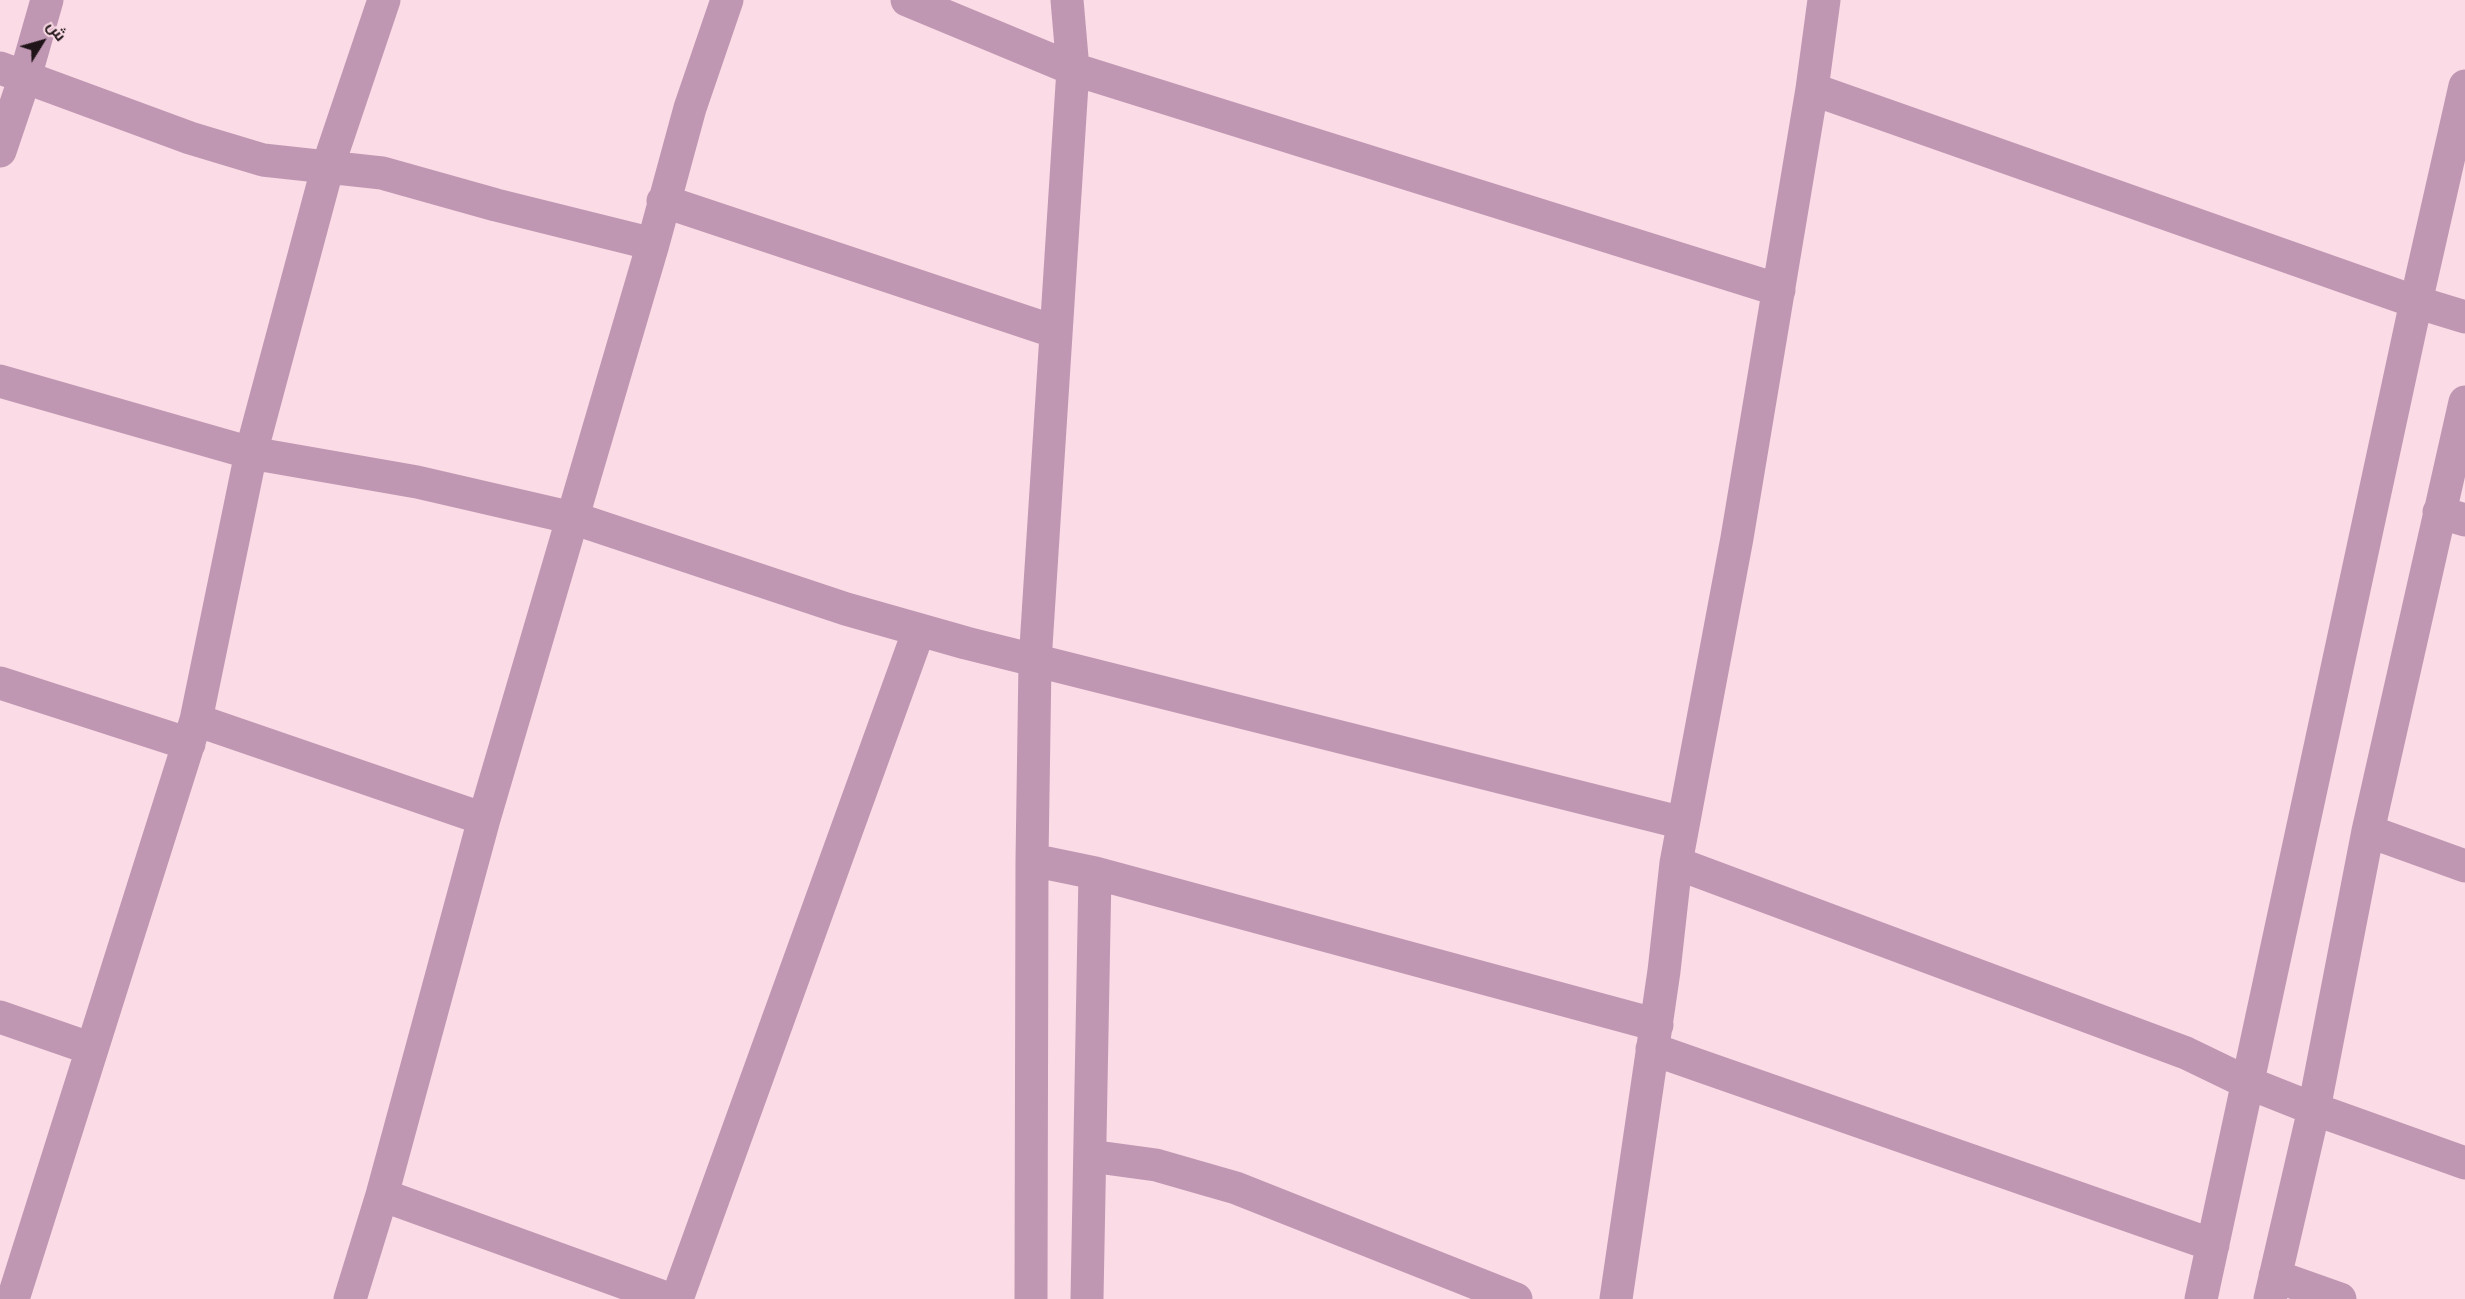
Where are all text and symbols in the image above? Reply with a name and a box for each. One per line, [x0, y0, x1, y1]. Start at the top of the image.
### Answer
north arrow [12, 12, 72, 72]
text: ش [41, 16, 72, 47]

